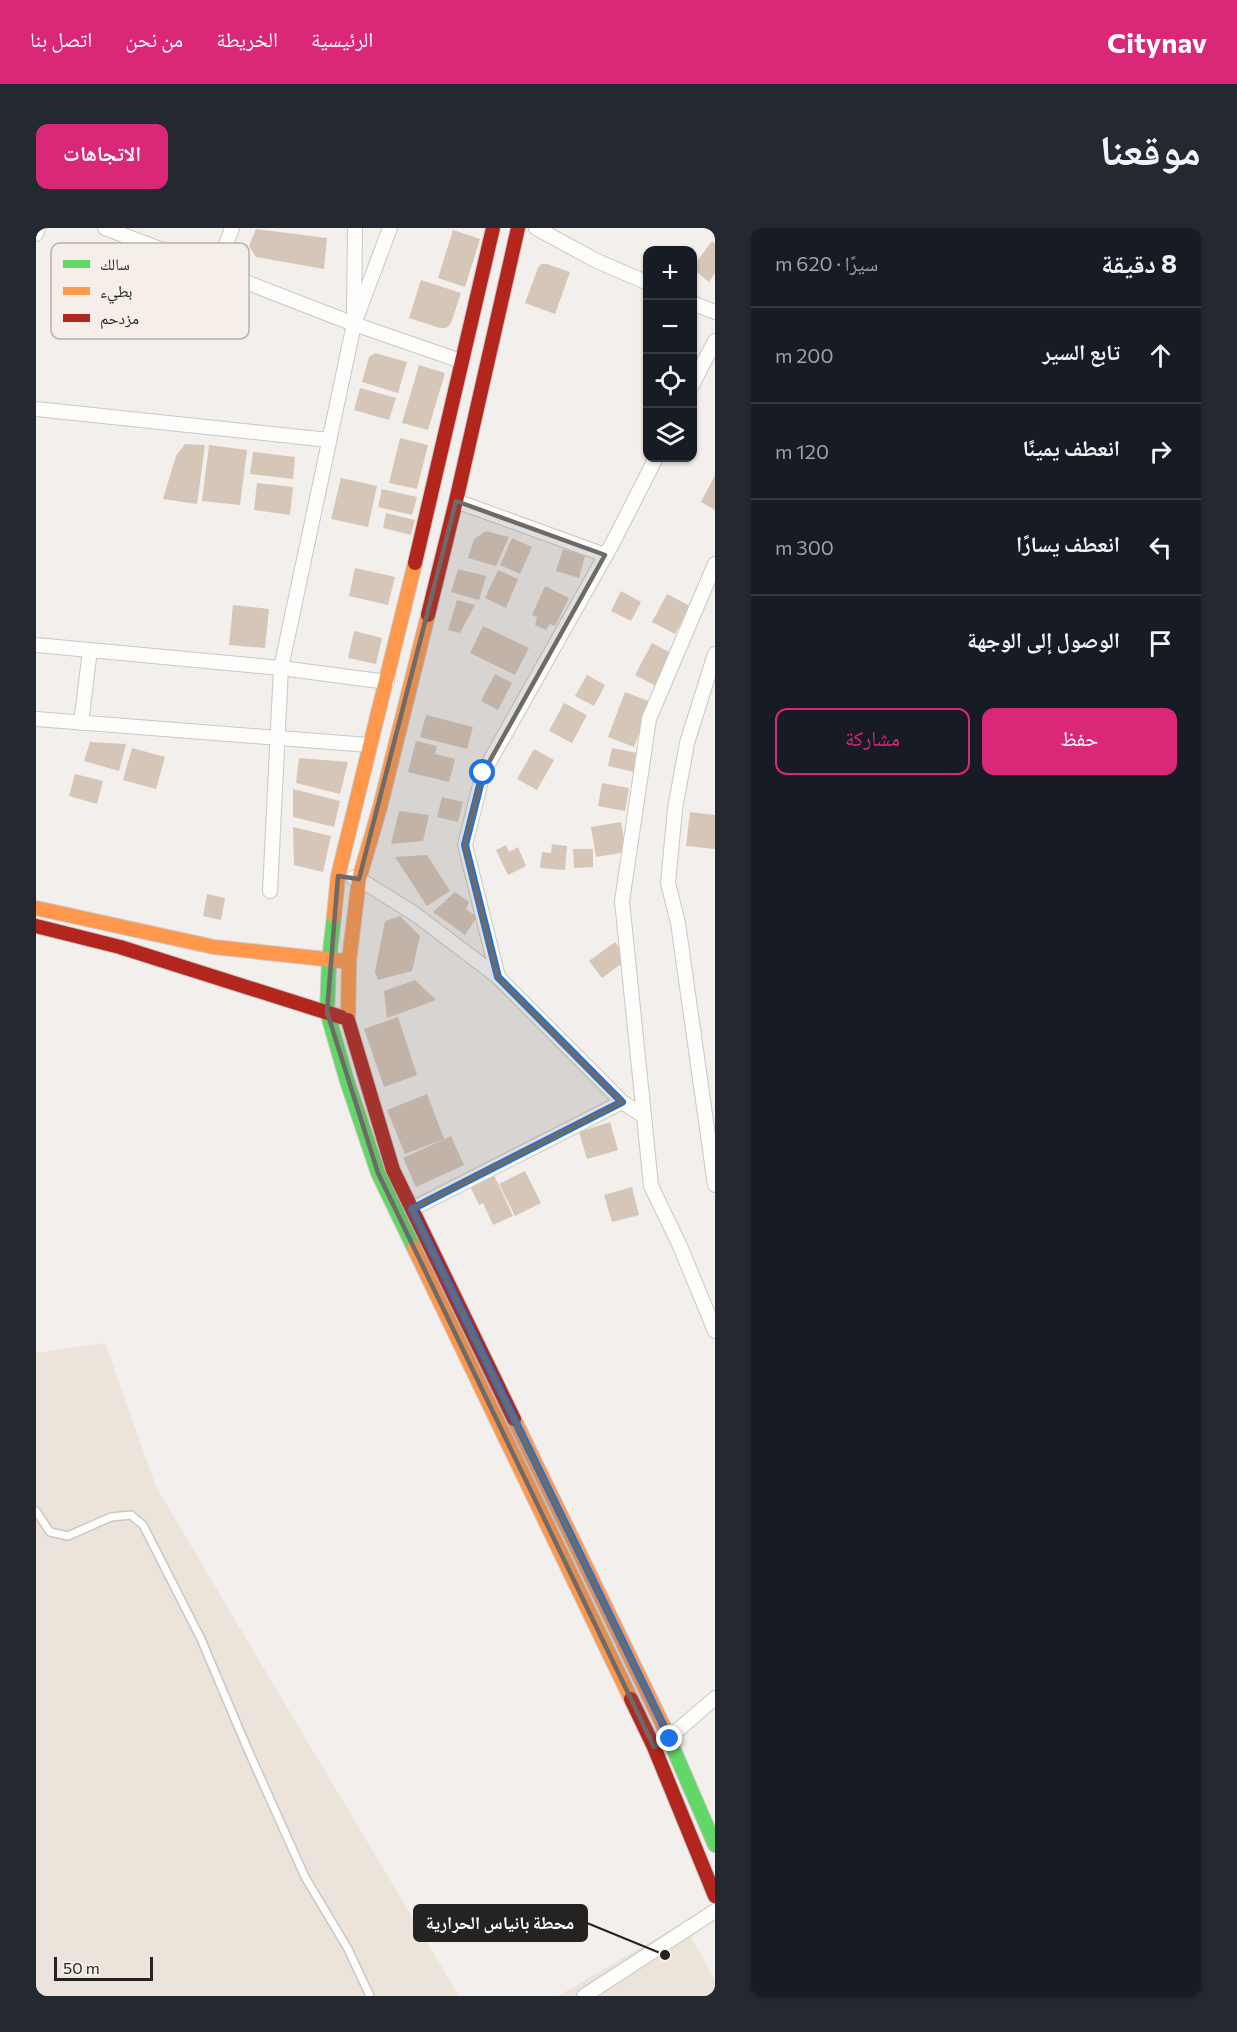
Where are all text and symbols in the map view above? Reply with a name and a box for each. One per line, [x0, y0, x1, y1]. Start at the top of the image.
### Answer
text: Citynav [1107, 25, 1207, 59]
text: اتصل بنا [30, 26, 92, 51]
text: من نحن [125, 26, 183, 51]
text: الخريطة [216, 26, 278, 51]
text: الرئيسية [311, 26, 373, 51]
text: موقعنا [1100, 122, 1201, 174]
button: الاتجاهات [36, 124, 168, 189]
legend [51, 243, 249, 339]
map controls [643, 246, 697, 462]
button: + [643, 246, 697, 300]
text: 8 دقيقة [1101, 247, 1177, 278]
text: سيرًا · 620 m [775, 251, 878, 275]
text: سالك [100, 254, 130, 273]
text: بطيء [100, 281, 132, 304]
button: − [643, 300, 697, 354]
text: مزدحم [100, 308, 139, 329]
text: تابع السير [1042, 338, 1120, 365]
icon: ahead [1144, 339, 1177, 372]
text: 200 m [775, 343, 833, 367]
button: locate [643, 354, 697, 408]
button: layers [643, 408, 697, 462]
text: انعطف يمينًا [1022, 434, 1120, 461]
icon: right [1144, 435, 1177, 468]
text: 120 m [775, 439, 829, 463]
text: انعطف يسارًا [1016, 530, 1120, 557]
icon: left [1144, 531, 1177, 564]
text: 300 m [775, 535, 834, 559]
text: الوصول إلى الوجهة [967, 626, 1120, 653]
icon: arrive [1144, 627, 1177, 660]
button: مشاركة [775, 708, 970, 775]
button: حفظ [982, 708, 1177, 775]
route start [469, 759, 495, 785]
route end [656, 1725, 682, 1751]
callout: محطة بانياس الحرارية [414, 1905, 587, 1941]
text: محطة بانياس الحرارية [426, 1911, 574, 1934]
scale bar [54, 1954, 153, 1982]
text: 50 m [63, 1958, 100, 1977]

